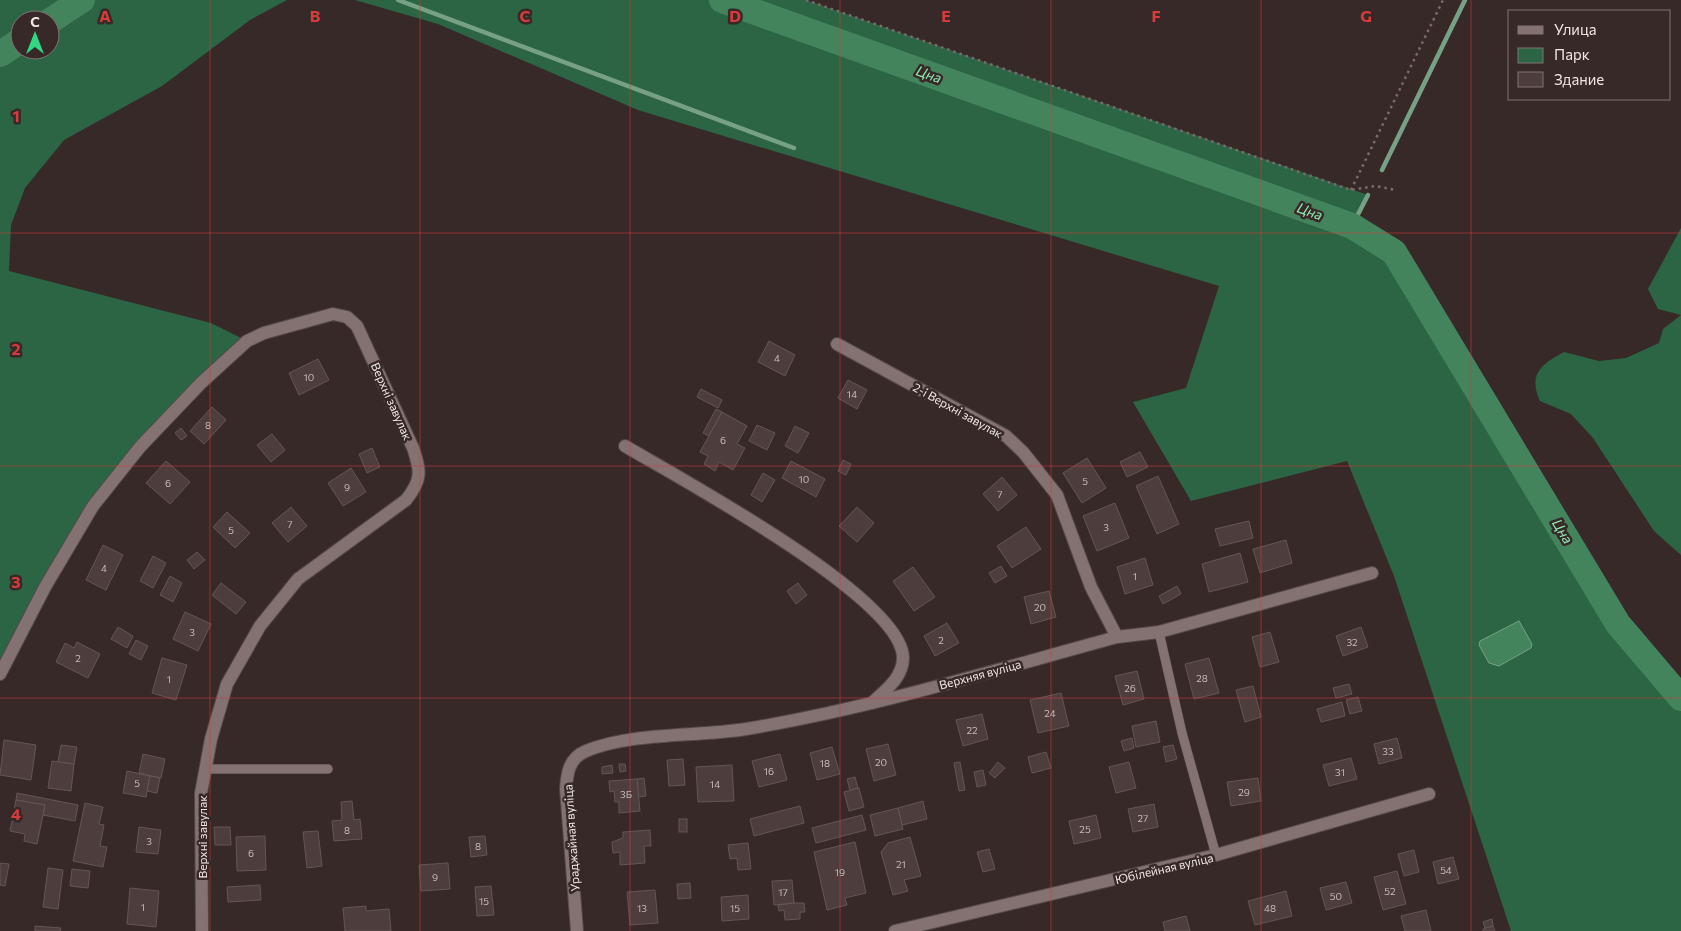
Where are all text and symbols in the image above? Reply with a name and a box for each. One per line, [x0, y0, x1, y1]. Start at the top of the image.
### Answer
text: A [99, 6, 111, 25]
text: B [310, 6, 321, 25]
text: C [520, 6, 531, 25]
text: D [729, 6, 741, 25]
text: E [941, 6, 951, 25]
text: F [1151, 6, 1161, 25]
text: G [1360, 6, 1372, 25]
north arrow [10, 10, 60, 60]
legend [1508, 10, 1671, 100]
text: С [30, 13, 40, 30]
text: Улица [1554, 20, 1596, 38]
text: Парк [1554, 45, 1590, 63]
water label: Цна [914, 62, 944, 86]
text: Здание [1554, 70, 1604, 88]
text: 1 [12, 106, 20, 125]
water label: Цна [1295, 199, 1325, 223]
text: 2 [11, 339, 21, 358]
house number: 4 [774, 352, 780, 364]
street label: Верхні завулак [369, 360, 416, 442]
house number: 10 [304, 371, 314, 383]
street label: 2-і Верхні завулак [911, 380, 1006, 441]
house number: 14 [847, 388, 857, 400]
house number: 8 [205, 419, 211, 431]
house number: 6 [720, 434, 726, 446]
house number: 10 [799, 473, 809, 485]
house number: 5 [1082, 475, 1088, 487]
house number: 6 [165, 477, 171, 489]
house number: 9 [344, 481, 350, 493]
house number: 7 [997, 488, 1003, 500]
water label: Цна [1549, 515, 1577, 547]
house number: 7 [287, 518, 293, 530]
house number: 3 [1103, 521, 1109, 533]
house number: 5 [228, 524, 234, 536]
house number: 4 [101, 562, 107, 574]
house number: 1 [1133, 570, 1137, 582]
text: 3 [11, 572, 21, 591]
house number: 20 [1034, 601, 1046, 613]
house number: 3 [189, 626, 195, 638]
house number: 2 [938, 634, 944, 646]
house number: 32 [1346, 636, 1358, 648]
house number: 2 [75, 652, 81, 664]
street label: Верхняя вуліца [937, 656, 1023, 692]
house number: 28 [1196, 672, 1208, 684]
house number: 1 [167, 673, 171, 685]
house number: 26 [1124, 682, 1136, 694]
house number: 24 [1044, 707, 1056, 719]
house number: 22 [966, 724, 978, 736]
house number: 33 [1382, 745, 1394, 757]
house number: 20 [875, 756, 887, 768]
house number: 18 [820, 757, 830, 769]
house number: 16 [764, 765, 774, 777]
house number: 31 [1335, 766, 1345, 778]
house number: 5 [134, 777, 140, 789]
house number: 14 [710, 778, 720, 790]
street label: Ураджайная вуліца [560, 784, 582, 892]
house number: 29 [1238, 786, 1250, 798]
house number: 3Б [620, 788, 632, 800]
street label: Верхні завулак [195, 795, 209, 879]
text: 4 [11, 804, 21, 823]
house number: 27 [1138, 812, 1148, 824]
house number: 25 [1079, 823, 1091, 835]
house number: 8 [344, 824, 350, 836]
house number: 3 [146, 835, 152, 847]
house number: 8 [475, 840, 481, 852]
house number: 6 [248, 847, 254, 859]
street label: Юбілейная вуліца [1113, 850, 1215, 886]
house number: 21 [896, 858, 906, 870]
house number: 54 [1440, 864, 1452, 876]
house number: 19 [835, 866, 845, 878]
house number: 9 [432, 871, 438, 883]
house number: 52 [1384, 885, 1396, 897]
house number: 17 [778, 886, 788, 898]
house number: 50 [1330, 890, 1342, 902]
house number: 15 [479, 895, 489, 907]
house number: 1 [141, 901, 145, 913]
house number: 13 [637, 902, 647, 914]
house number: 15 [730, 902, 740, 914]
house number: 48 [1264, 902, 1276, 914]

